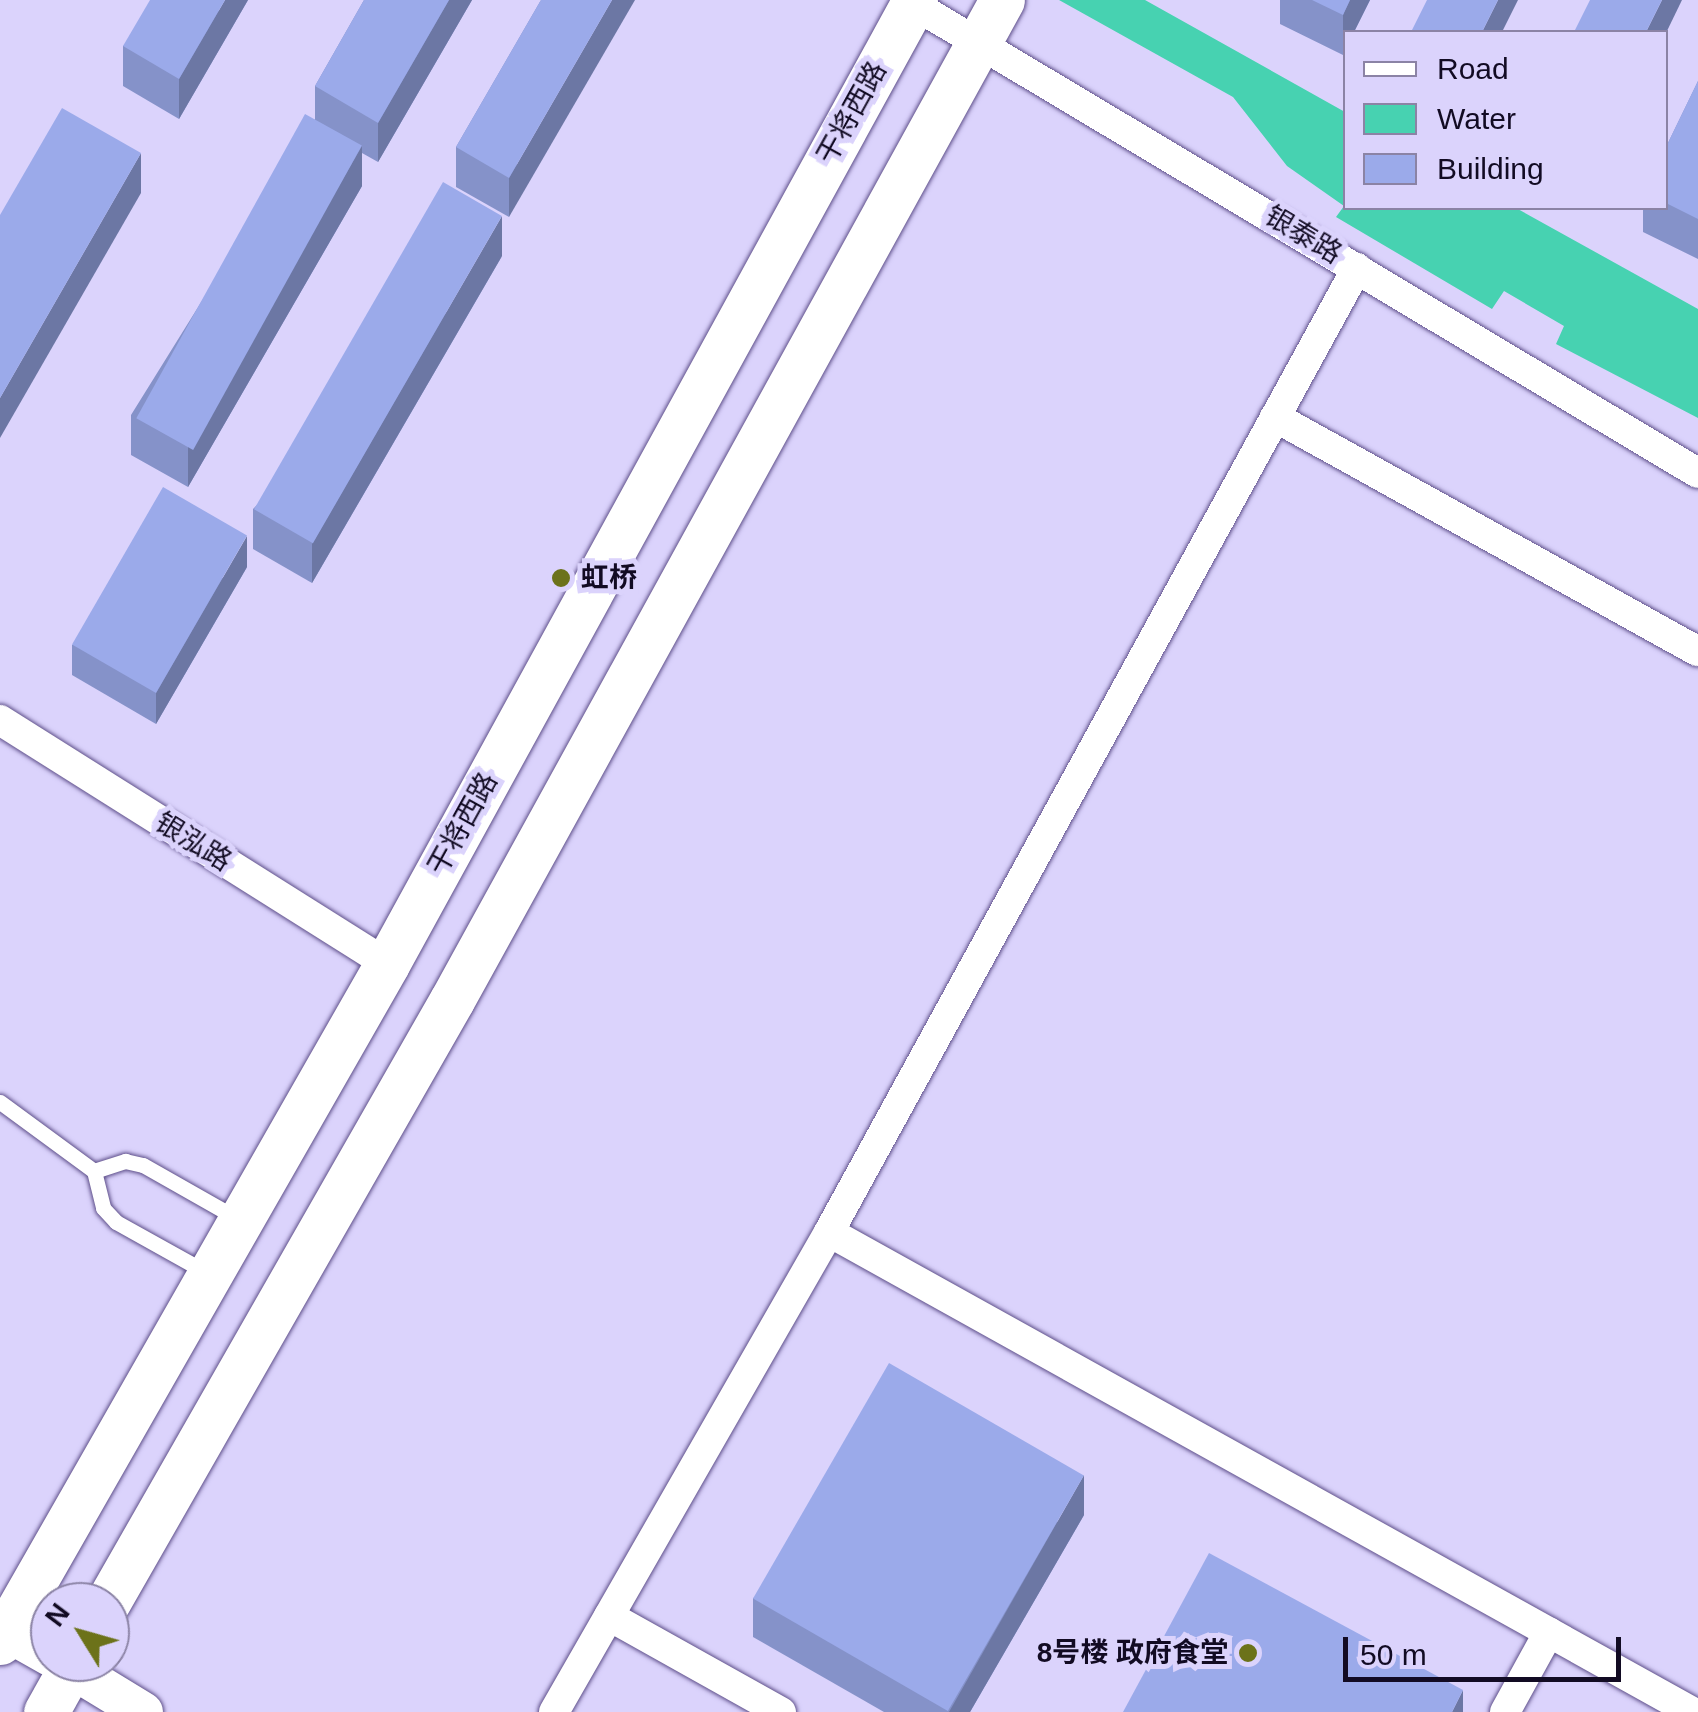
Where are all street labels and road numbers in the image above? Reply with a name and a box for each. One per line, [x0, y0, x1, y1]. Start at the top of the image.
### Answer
street label: 干将西路 [810, 56, 894, 170]
street label: 银泰路 [1258, 199, 1348, 271]
street label: 干将西路 [421, 767, 505, 881]
street label: 银泓路 [148, 805, 238, 879]

